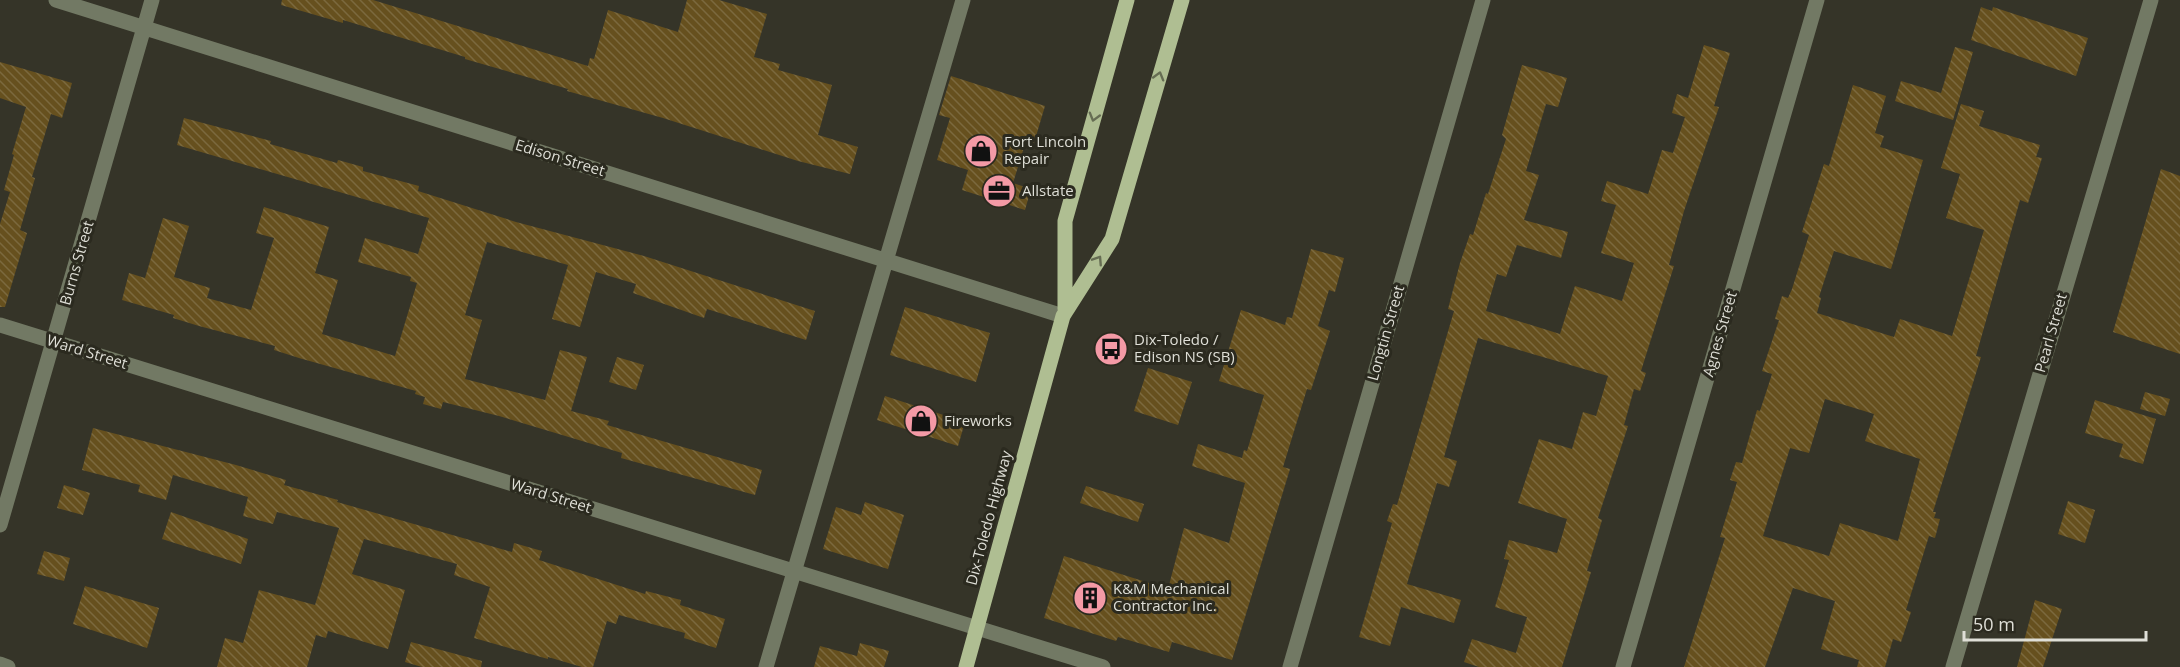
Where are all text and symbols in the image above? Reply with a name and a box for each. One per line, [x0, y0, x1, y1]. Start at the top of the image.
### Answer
one-way arrow [1152, 71, 1164, 82]
one-way arrow [1089, 112, 1102, 122]
place label: Fort Lincoln Repair [1004, 131, 1086, 168]
shop icon: Fort Lincoln Repair [963, 133, 999, 169]
street label: Edison Street [513, 134, 607, 180]
office icon: Allstate [981, 173, 1017, 209]
place label: Allstate [1022, 180, 1074, 200]
street label: Burns Street [54, 218, 98, 307]
one-way arrow [1090, 256, 1101, 267]
street label: Longtin Street [1362, 283, 1408, 383]
street label: Agnes Street [1697, 289, 1741, 379]
street label: Pearl Street [2029, 291, 2071, 375]
street label: Ward Street [45, 329, 130, 373]
place label: Dix-Toledo / Edison NS (SB) [1134, 329, 1235, 366]
bus stop icon: Dix-Toledo / Edison NS (SB) [1093, 331, 1129, 367]
shop icon: Fireworks [903, 403, 939, 439]
place label: Fireworks [944, 410, 1012, 430]
street label: Dix-Toledo Highway [960, 448, 1016, 587]
street label: Ward Street [509, 473, 594, 517]
place label: K&M Mechanical Contractor Inc. [1113, 578, 1229, 615]
building icon: K&M Mechanical Contractor Inc. [1072, 580, 1108, 616]
scale bar [1964, 604, 2146, 642]
text: 50 m [1973, 612, 2015, 636]

